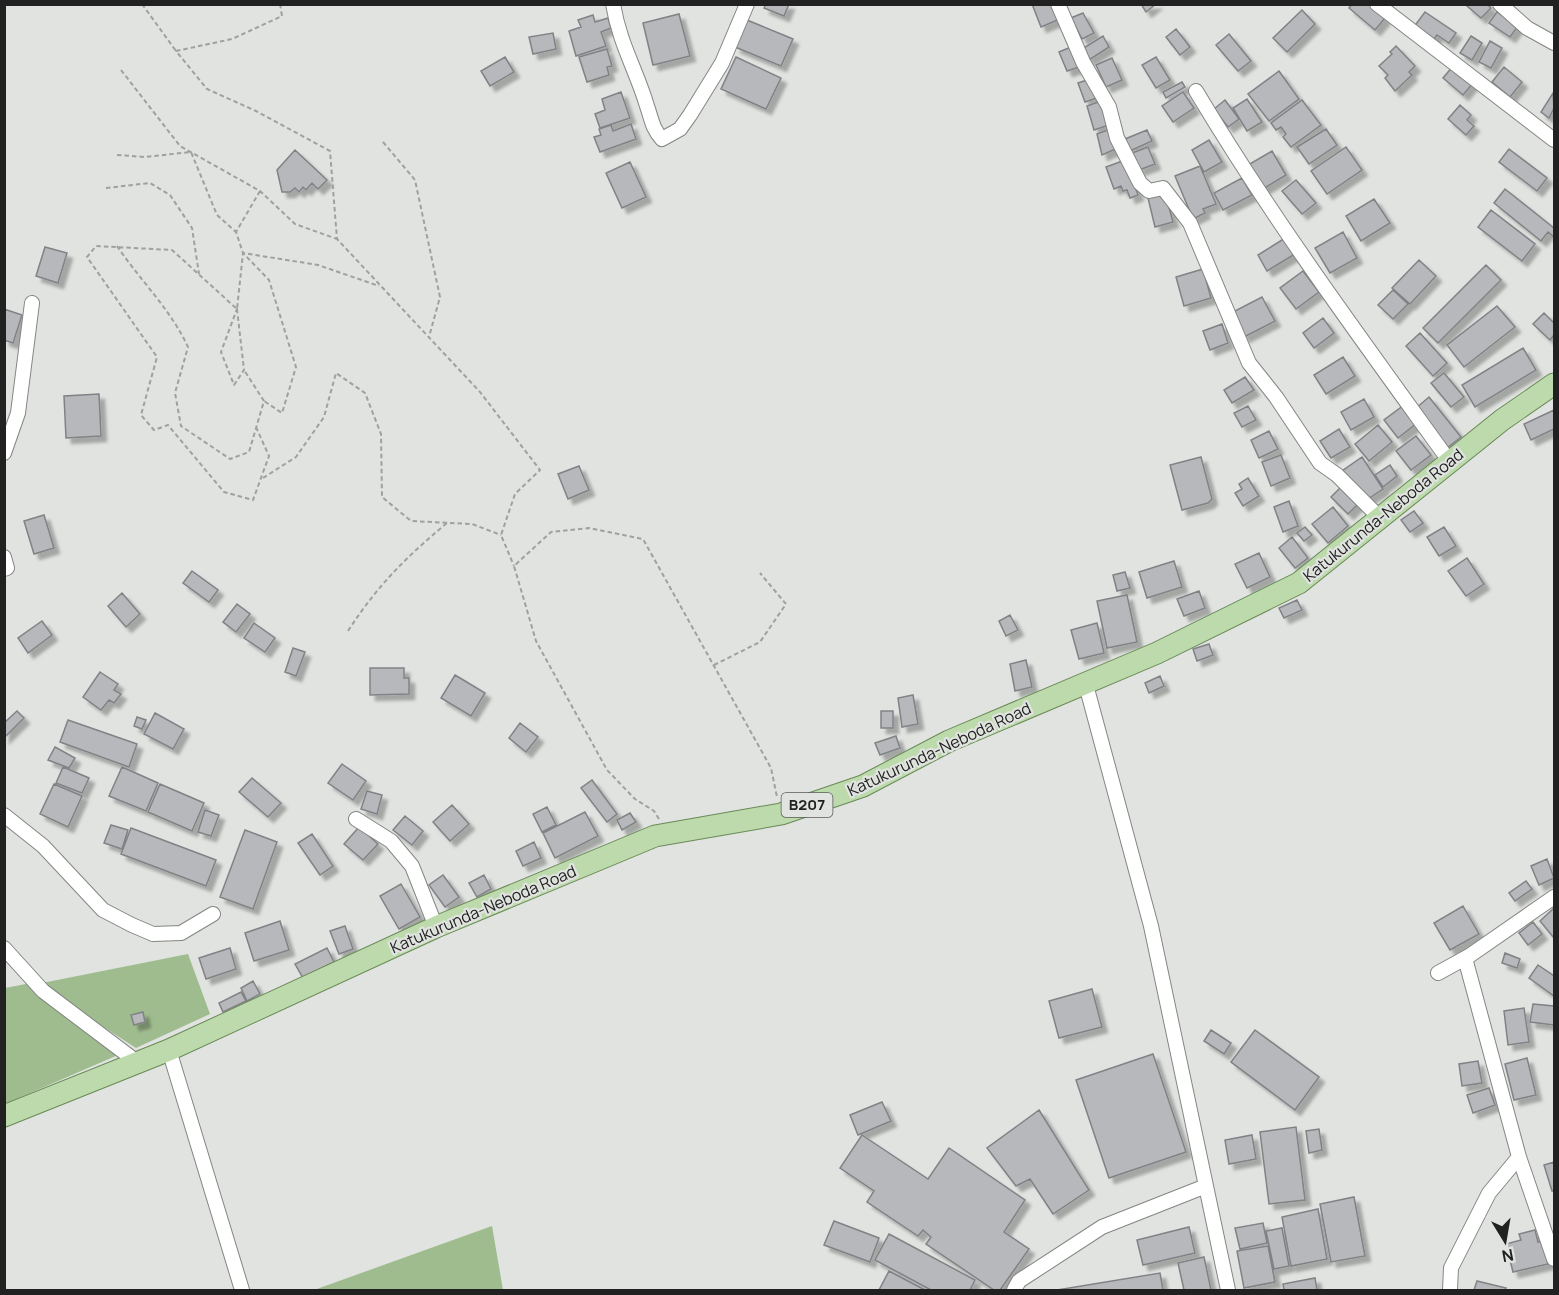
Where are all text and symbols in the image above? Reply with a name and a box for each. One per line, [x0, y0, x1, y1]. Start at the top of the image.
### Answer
street label: Katukurunda-Neboda Road [1298, 443, 1468, 587]
street label: Katukurunda-Neboda Road [844, 697, 1034, 801]
road number: B207 [782, 793, 832, 817]
street label: Katukurunda-Neboda Road [387, 860, 579, 958]
north arrow [1475, 1211, 1535, 1271]
text: N [1500, 1244, 1516, 1268]

